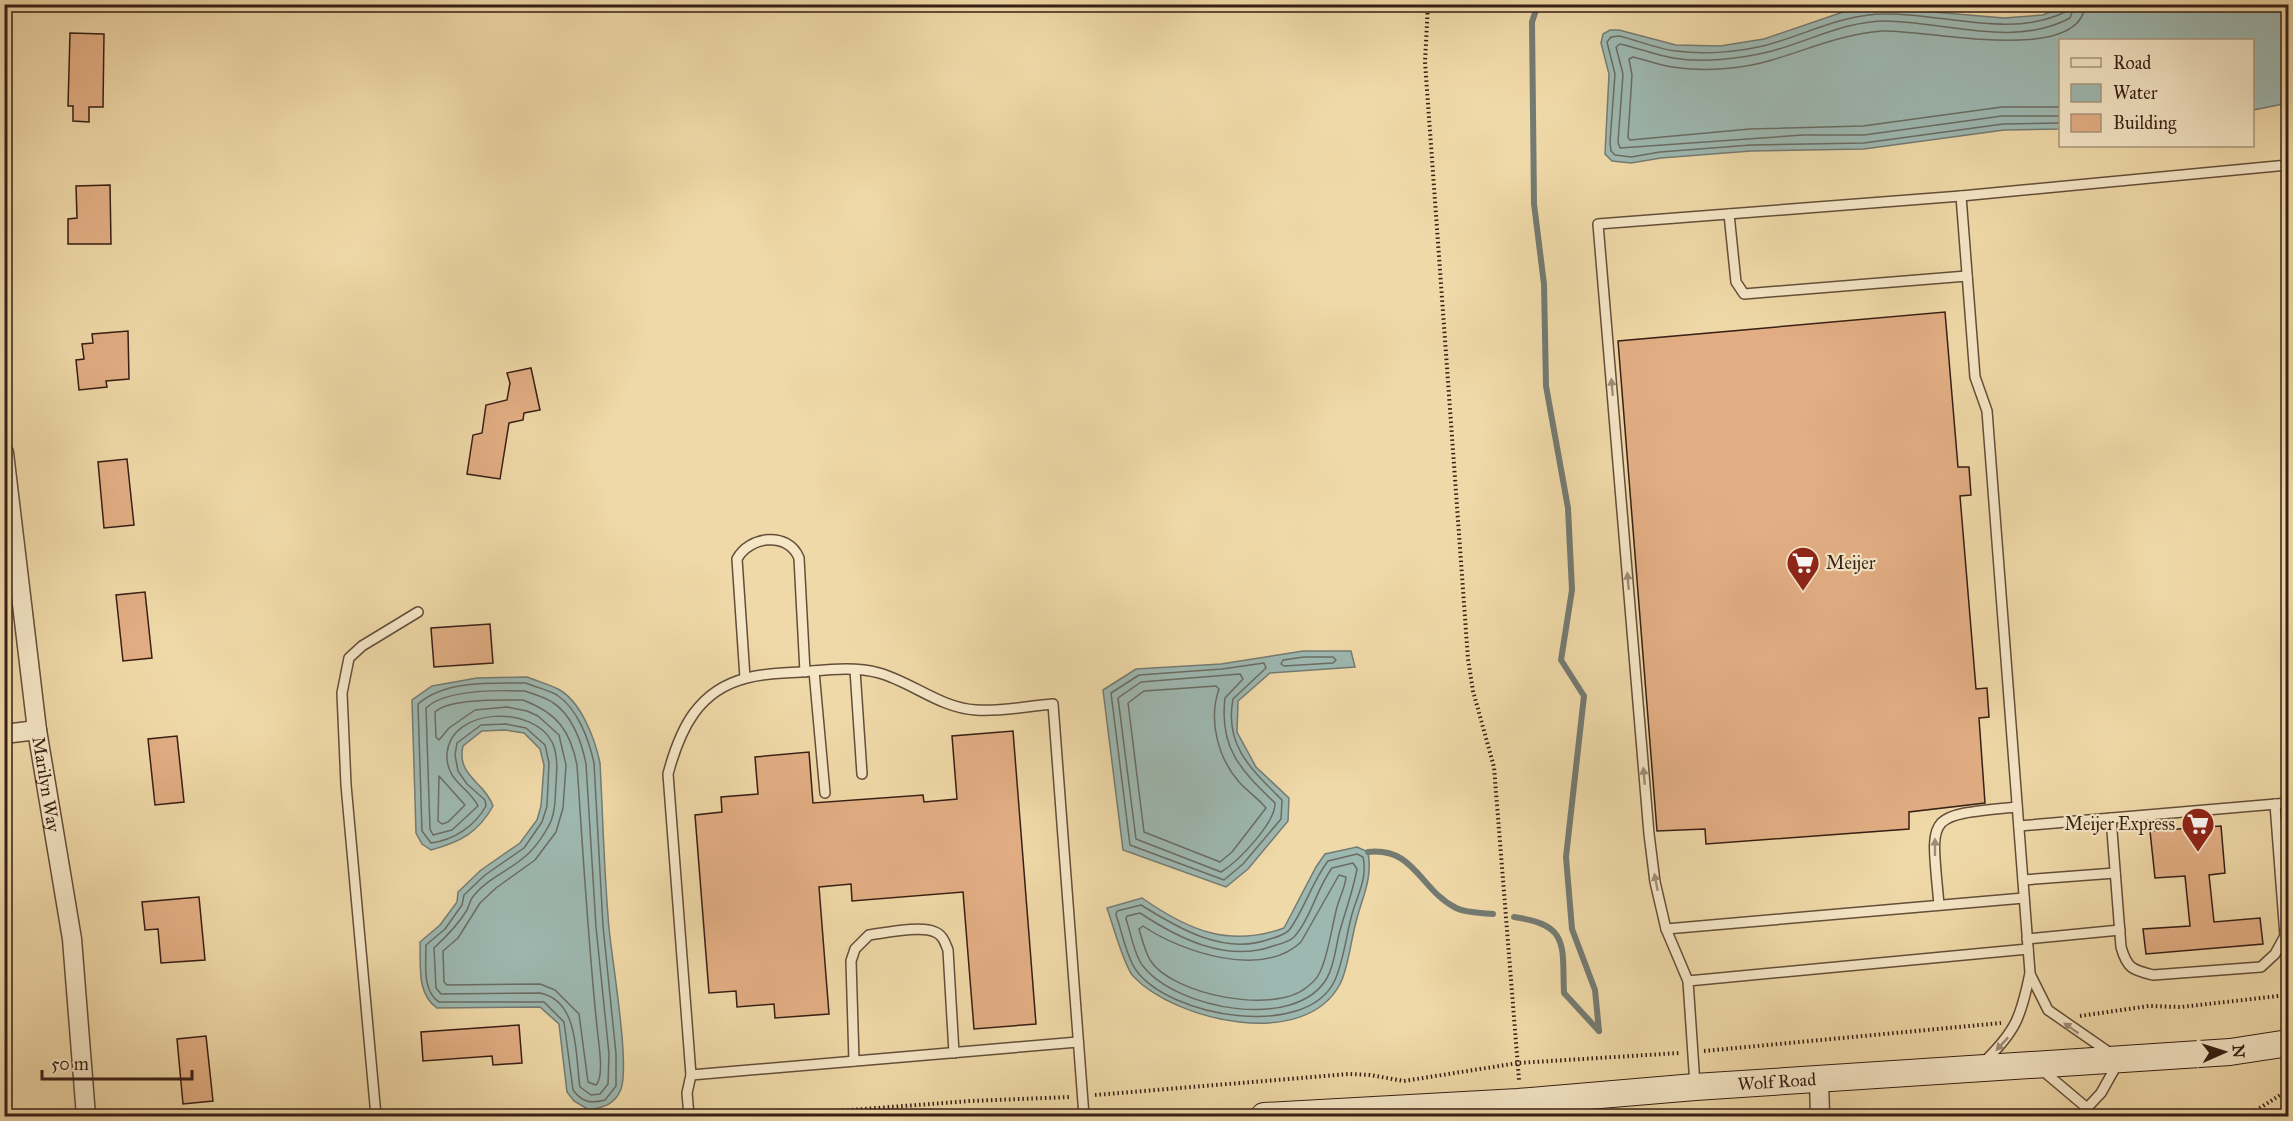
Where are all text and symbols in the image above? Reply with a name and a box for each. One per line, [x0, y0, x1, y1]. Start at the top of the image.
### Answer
legend [2059, 39, 2254, 147]
text: Road [2113, 52, 2151, 74]
text: Water [2113, 82, 2158, 104]
text: Building [2113, 112, 2177, 135]
one-way arrow [1607, 378, 1616, 397]
supermarket icon: Meijer [1785, 545, 1821, 592]
place label: Meijer [1826, 552, 1876, 574]
one-way arrow [1623, 572, 1633, 591]
street label: Marilyn Way [27, 735, 65, 834]
one-way arrow [1639, 766, 1649, 785]
supermarket icon: Meijer Express [2180, 806, 2216, 853]
place label: Meijer Express [2065, 813, 2175, 835]
one-way arrow [1930, 837, 1939, 856]
one-way arrow [1651, 872, 1660, 891]
one-way arrow [2063, 1022, 2079, 1034]
north arrow [2194, 1022, 2254, 1082]
one-way arrow [1995, 1036, 2009, 1051]
scale bar [42, 1043, 192, 1081]
text: N [2229, 1044, 2248, 1059]
text: 50 m [51, 1053, 89, 1075]
street label: Wolf Road [1737, 1068, 1817, 1095]

